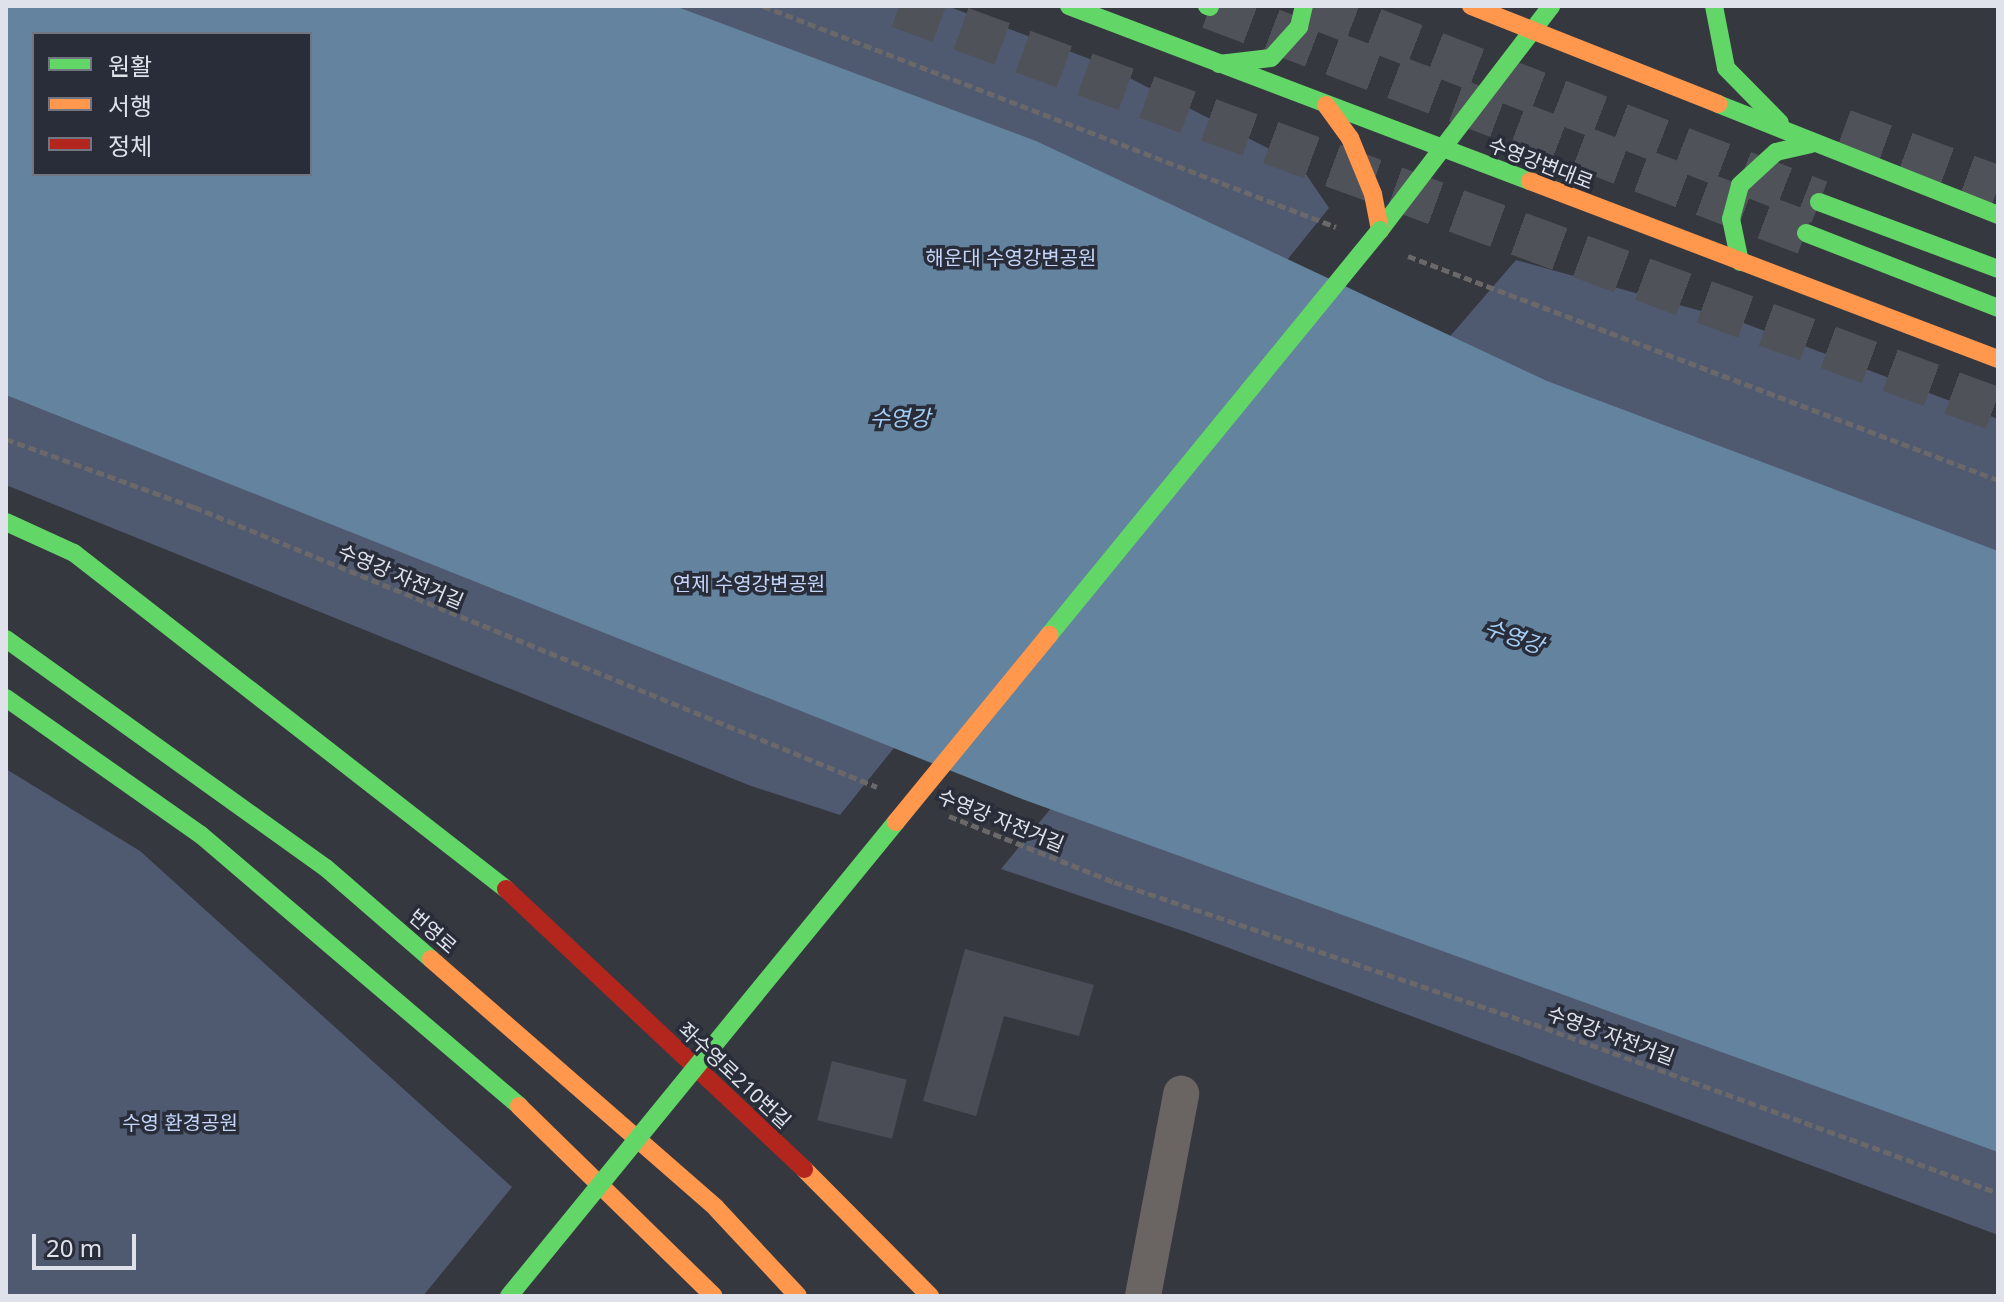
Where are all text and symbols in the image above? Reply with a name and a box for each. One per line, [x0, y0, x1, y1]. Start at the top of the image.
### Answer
legend [32, 32, 312, 176]
text: 원활 [108, 49, 152, 82]
text: 서행 [108, 89, 152, 122]
text: 정체 [108, 129, 152, 162]
street label: 수영강변대로 [1485, 132, 1597, 194]
park label: 해운대 수영강변공원 [926, 245, 1096, 269]
water label: 수영강 [870, 405, 930, 431]
street label: 수영강 자전거길 [335, 539, 467, 613]
park label: 연제 수영강변공원 [673, 571, 825, 595]
water label: 수영강 [1481, 613, 1547, 659]
street label: 수영강 자전거길 [934, 784, 1068, 856]
street label: 번영로 [404, 904, 462, 958]
street label: 수영강 자전거길 [1544, 1001, 1678, 1069]
street label: 좌수영로210번길 [674, 1017, 796, 1133]
park label: 수영 환경공원 [122, 1110, 238, 1134]
scale bar [36, 1218, 140, 1268]
text: 20 m [46, 1231, 102, 1264]

